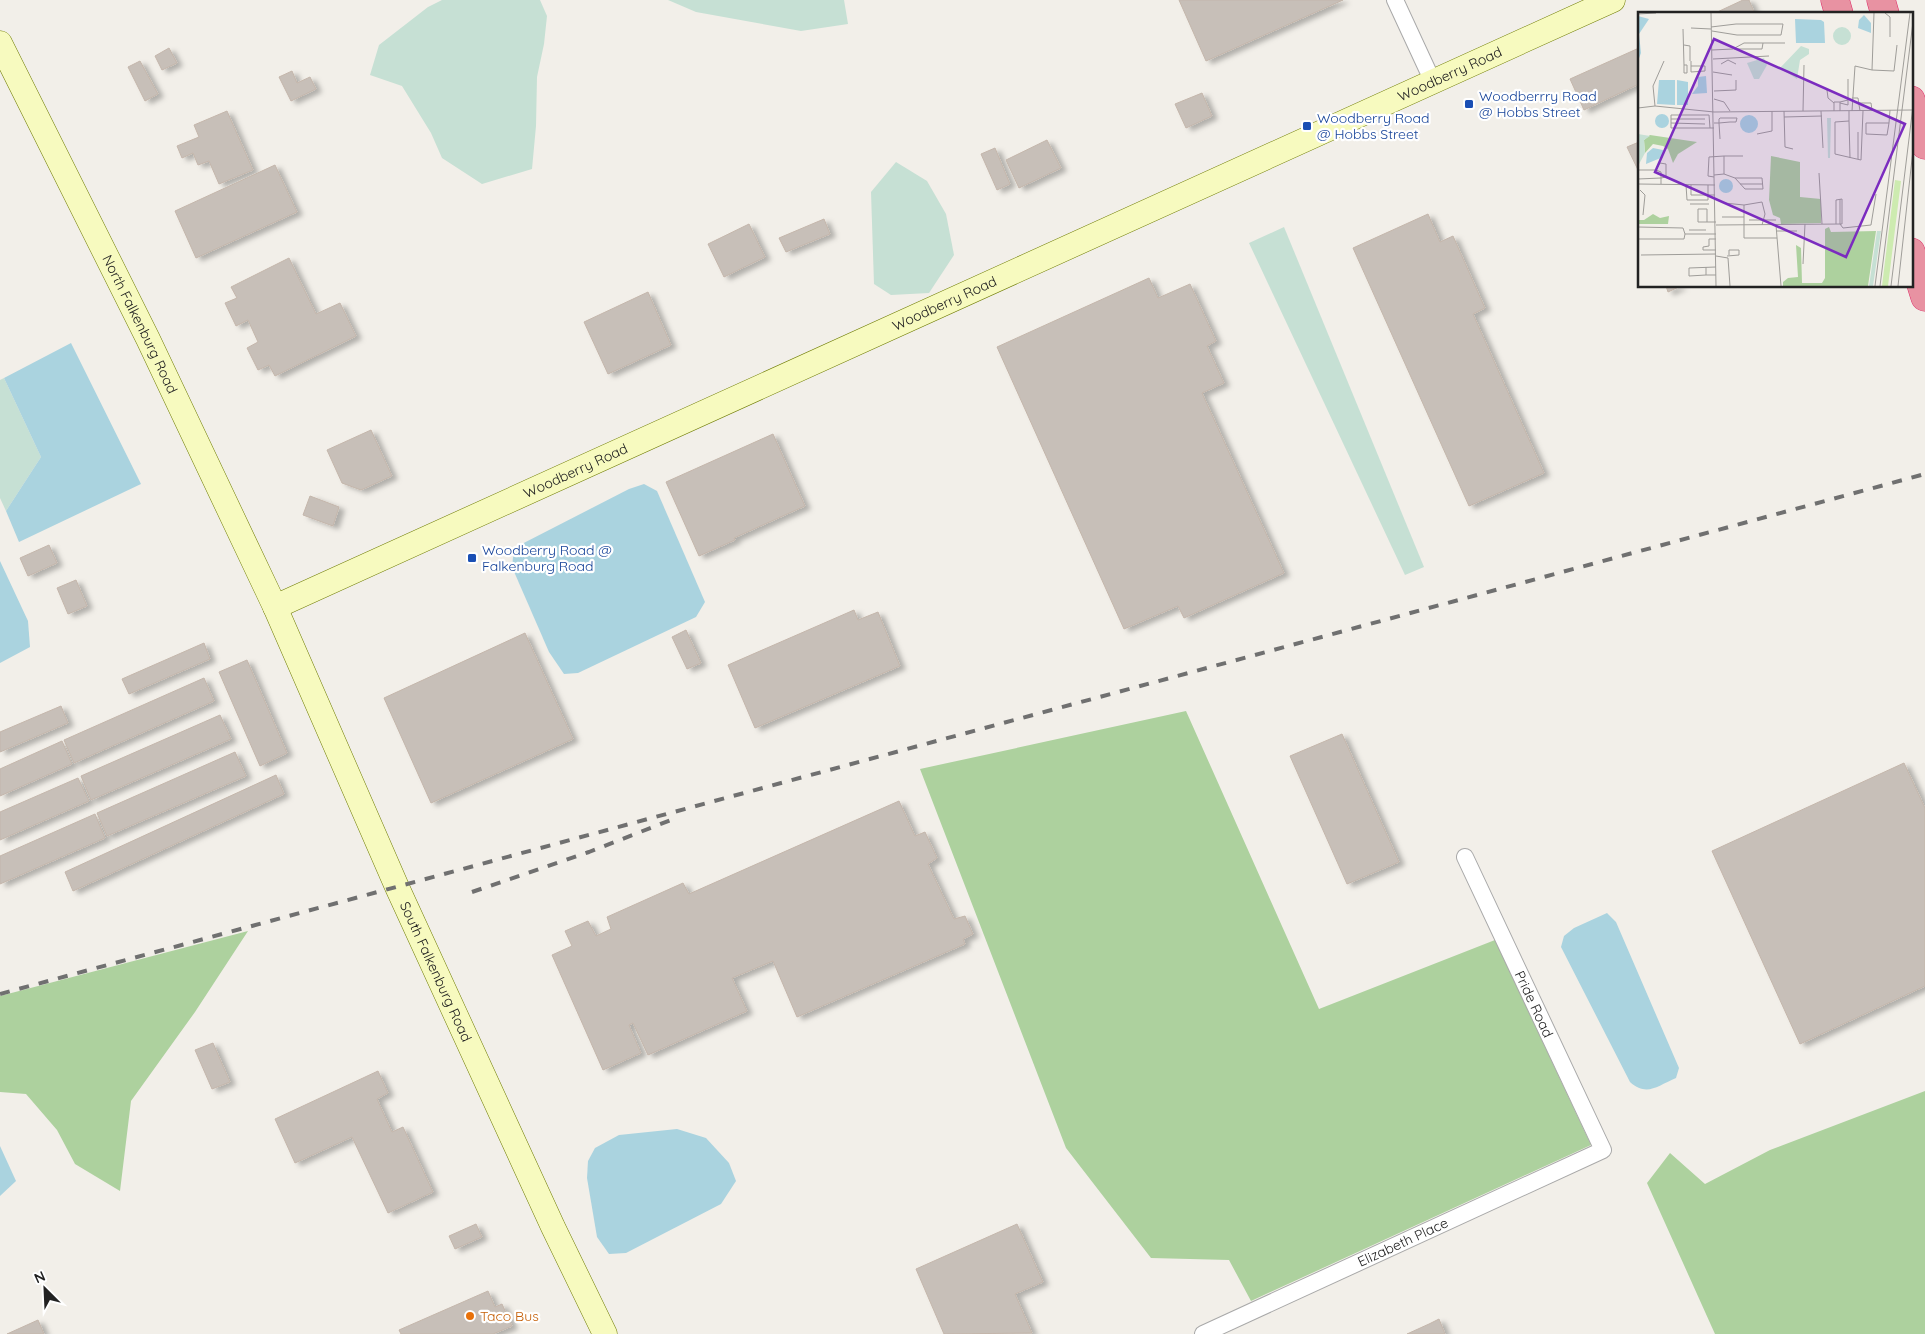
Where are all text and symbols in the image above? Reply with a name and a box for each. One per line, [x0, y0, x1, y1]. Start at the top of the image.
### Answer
inset map [1638, 12, 1912, 288]
street label: Woodberry Road [1395, 43, 1505, 105]
place label: Woodberrry Road @ Hobbs Street [1479, 87, 1597, 121]
marker: Woodberrry Road @ Hobbs Street [1463, 98, 1475, 110]
place label: Woodberry Road @ Hobbs Street [1317, 109, 1429, 143]
marker: Woodberry Road @ Hobbs Street [1301, 120, 1313, 132]
street label: North Falkenburg Road [98, 252, 181, 396]
street label: Woodberry Road [889, 272, 999, 335]
street label: Woodberry Road [521, 439, 630, 502]
place label: Woodberry Road @ Falkenburg Road [482, 541, 612, 575]
marker: Woodberry Road @ Falkenburg Road [466, 552, 478, 564]
street label: South Falkenburg Road [396, 899, 476, 1045]
street label: Pride Road [1511, 968, 1557, 1040]
street label: Elizabeth Place [1355, 1213, 1451, 1271]
north arrow [20, 1264, 70, 1314]
text: N [31, 1267, 48, 1287]
place label: Taco Bus [480, 1307, 539, 1325]
marker: Taco Bus [464, 1310, 476, 1322]

